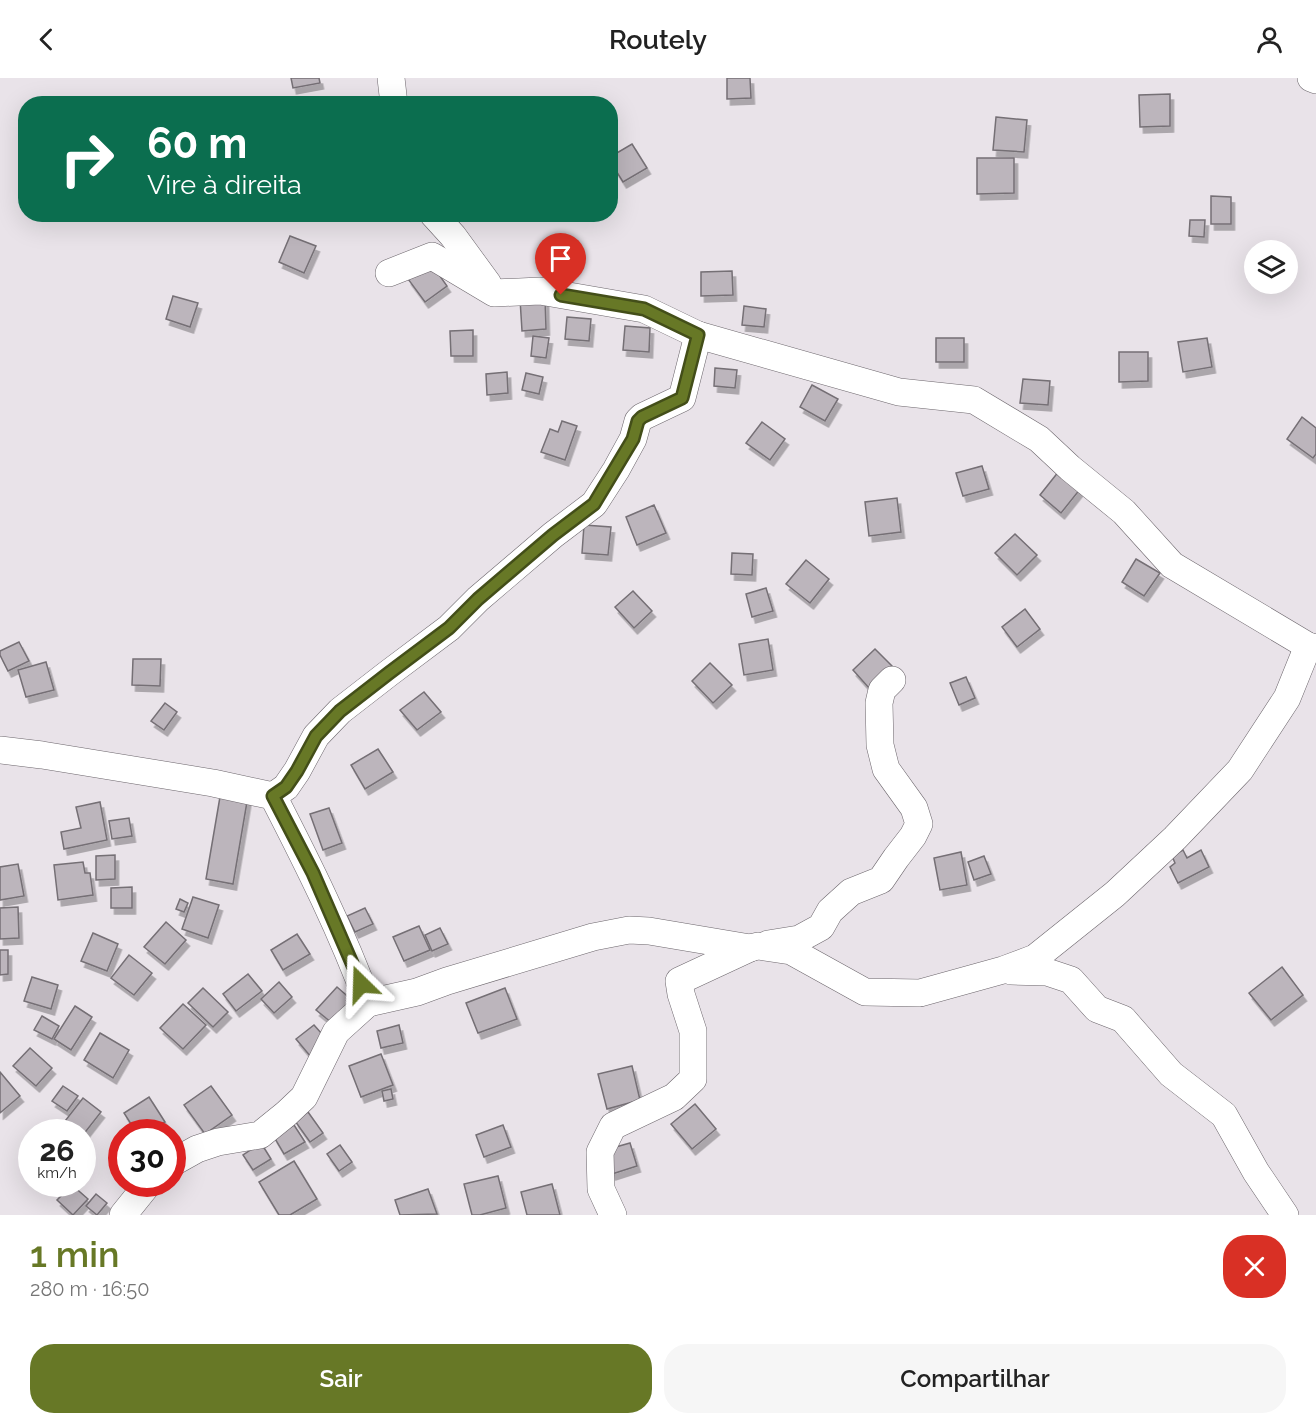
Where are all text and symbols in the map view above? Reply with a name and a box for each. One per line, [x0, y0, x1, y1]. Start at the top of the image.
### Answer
icon: back [30, 23, 63, 56]
icon: person [1253, 23, 1286, 56]
text: Routely [609, 24, 707, 55]
text: 60 m [147, 119, 247, 168]
icon: right [48, 120, 126, 198]
text: Vire à direita [147, 169, 302, 200]
pin [535, 233, 586, 295]
map controls [1244, 240, 1298, 294]
button: layers [1244, 240, 1298, 294]
icon: arrive [544, 242, 577, 275]
position arrow [329, 952, 393, 1016]
speed limit sign: 30 [108, 1119, 186, 1197]
text: 26 [39, 1133, 75, 1168]
text: km/h [37, 1164, 77, 1182]
text: 1 min [30, 1233, 119, 1275]
button: close [1223, 1235, 1286, 1298]
text: 280 m · 16:50 [30, 1277, 150, 1301]
button: Sair [30, 1344, 652, 1413]
button: Compartilhar [664, 1344, 1286, 1413]

